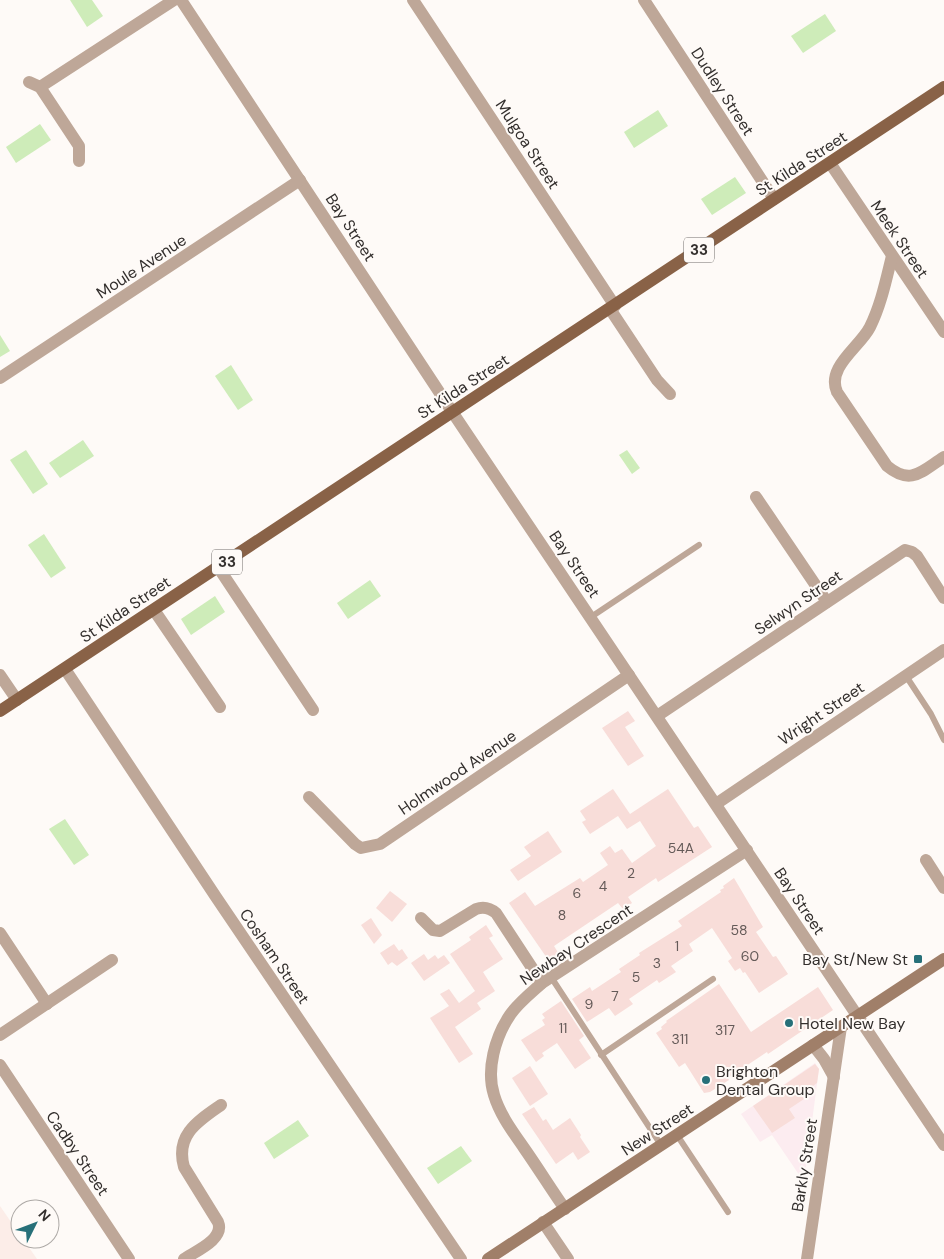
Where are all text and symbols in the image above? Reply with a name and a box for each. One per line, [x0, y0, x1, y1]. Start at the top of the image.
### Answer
street label: Dudley Street [686, 43, 759, 139]
street label: Mulgoa Street [491, 96, 564, 193]
street label: St Kilda Street [752, 126, 851, 201]
street label: Bay Street [321, 189, 380, 265]
street label: Meek Street [866, 196, 933, 282]
street label: Moule Avenue [92, 229, 190, 303]
road number: 33 [684, 238, 714, 262]
street label: St Kilda Street [414, 349, 513, 424]
street label: Bay Street [544, 527, 605, 602]
road number: 33 [212, 550, 242, 574]
street label: Selwyn Street [750, 565, 846, 640]
street label: St Kilda Street [76, 571, 175, 647]
street label: Wright Street [774, 677, 868, 750]
street label: Holmwood Avenue [394, 725, 520, 820]
house number: 54A [668, 839, 694, 857]
house number: 2 [627, 864, 635, 882]
street label: Bay Street [769, 864, 830, 939]
house number: 4 [599, 877, 608, 895]
house number: 6 [573, 884, 581, 902]
street label: Newbay Crescent [516, 899, 637, 990]
street label: Cosham Street [235, 904, 314, 1008]
house number: 8 [558, 906, 566, 924]
house number: 58 [730, 921, 748, 939]
house number: 1 [675, 937, 679, 955]
house number: 60 [741, 947, 759, 965]
place label: Bay St/New St [802, 949, 908, 970]
marker: Bay St/New St [912, 953, 924, 965]
house number: 3 [653, 954, 661, 972]
house number: 5 [632, 968, 640, 986]
house number: 7 [611, 987, 619, 1005]
house number: 9 [585, 995, 594, 1013]
place label: Hotel New Bay [799, 1013, 905, 1034]
marker: Hotel New Bay [783, 1017, 795, 1029]
house number: 11 [559, 1019, 567, 1037]
house number: 317 [715, 1021, 735, 1039]
house number: 311 [672, 1030, 688, 1048]
place label: Brighton Dental Group [716, 1061, 815, 1100]
marker: Brighton Dental Group [700, 1074, 712, 1086]
street label: New Street [617, 1098, 697, 1160]
street label: Cadby Street [41, 1107, 114, 1200]
street label: Barkly Street [787, 1117, 822, 1213]
north arrow [10, 1199, 60, 1249]
text: N [35, 1205, 55, 1225]

